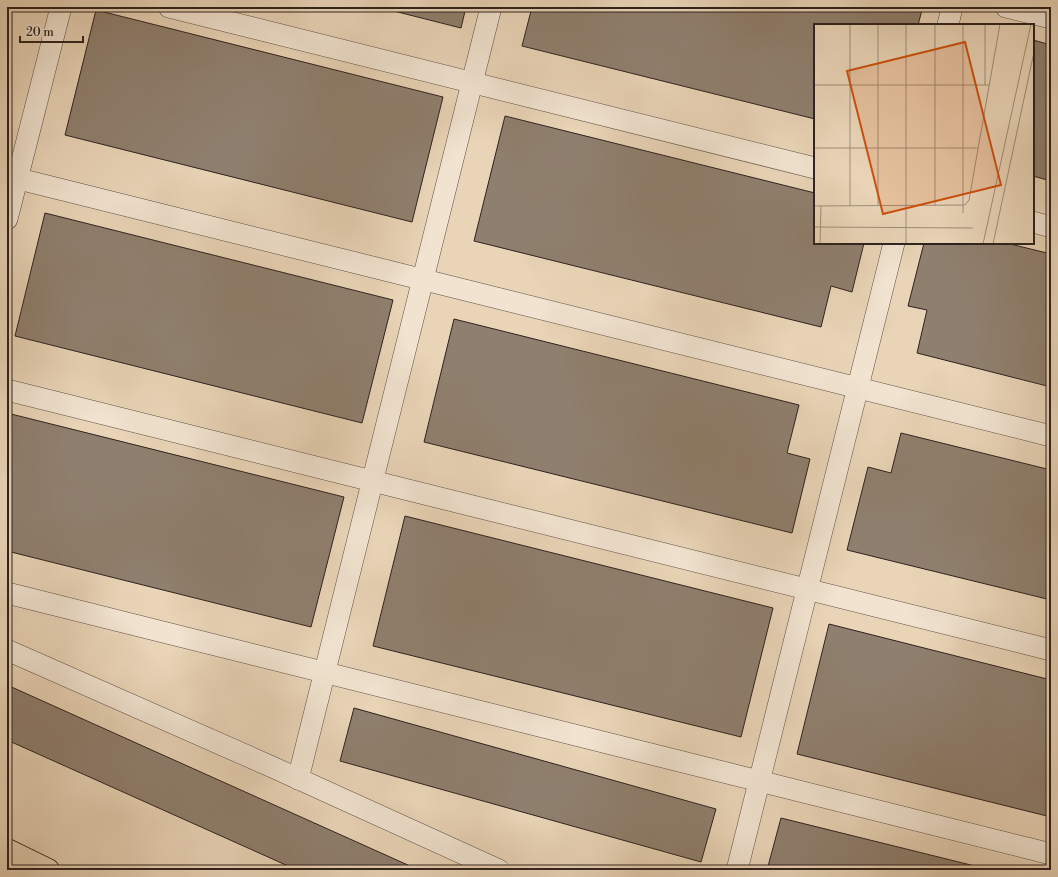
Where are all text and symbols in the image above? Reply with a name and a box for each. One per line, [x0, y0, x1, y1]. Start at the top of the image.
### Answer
scale bar [20, 18, 83, 44]
inset map [814, 24, 1034, 244]
text: 20 m [26, 25, 54, 40]

